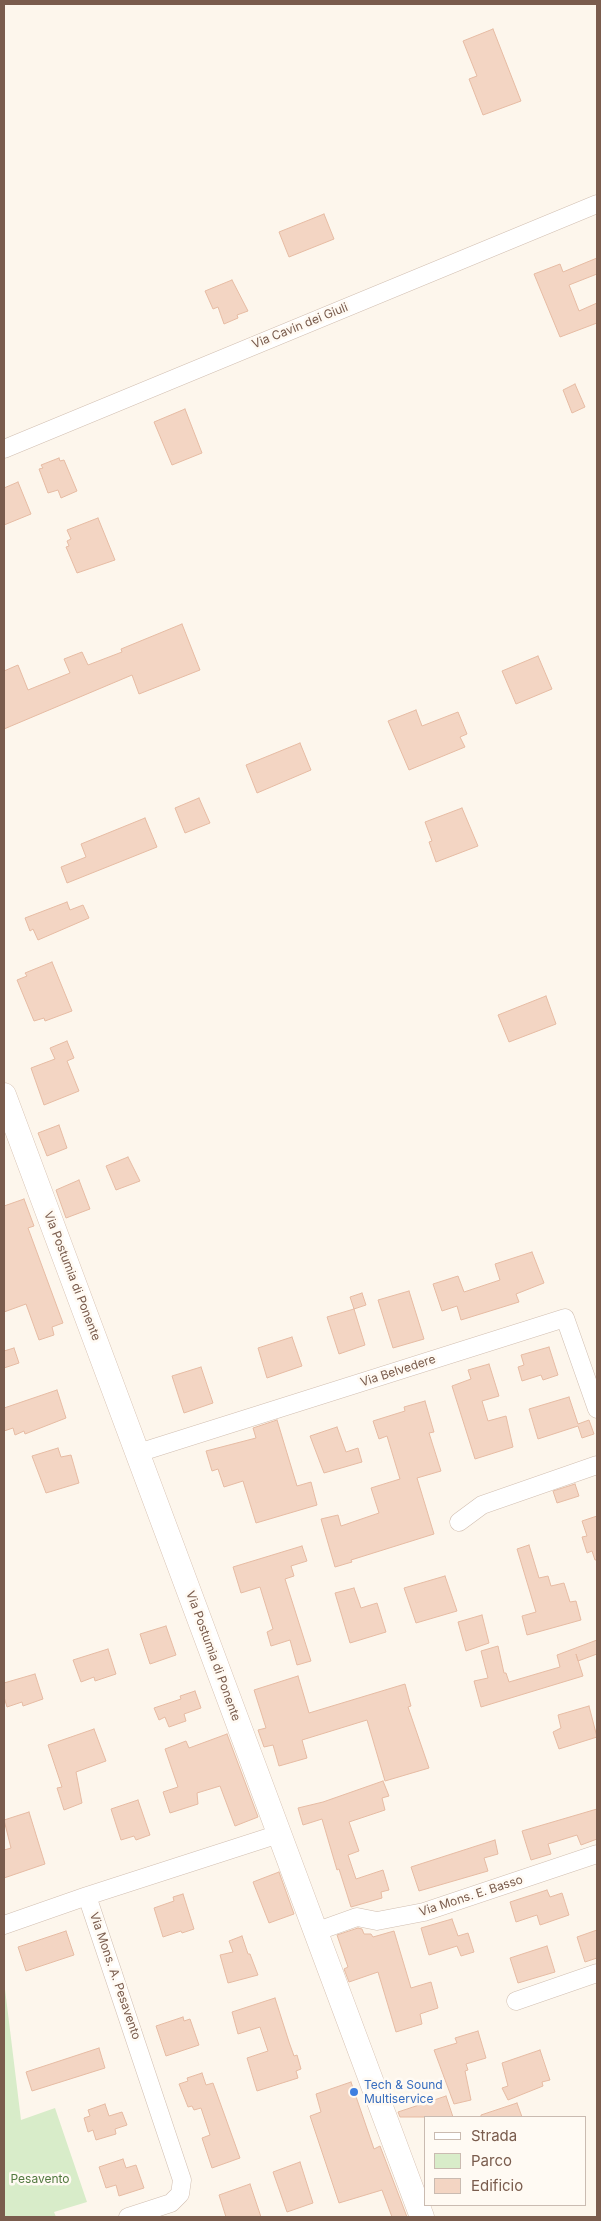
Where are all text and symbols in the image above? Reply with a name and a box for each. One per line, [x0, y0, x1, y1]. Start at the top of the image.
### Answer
street label: Via Cavin dei Giuli [250, 300, 350, 352]
street label: Via Postumia di Ponente [41, 1209, 103, 1343]
street label: Via Belvedere [359, 1352, 437, 1390]
street label: Via Postumia di Ponente [183, 1589, 243, 1723]
street label: Via Mons. E. Basso [417, 1872, 525, 1920]
street label: Via Mons. A. Pesavento [86, 1910, 144, 2042]
place label: Tech & Sound Multiservice [364, 2078, 443, 2106]
marker: Tech & Sound Multiservice [348, 2086, 360, 2098]
legend [424, 2116, 586, 2206]
text: Strada [471, 2126, 517, 2145]
text: Parco [471, 2151, 512, 2170]
park label: Pesavento [10, 2172, 70, 2186]
text: Edificio [471, 2176, 523, 2195]

